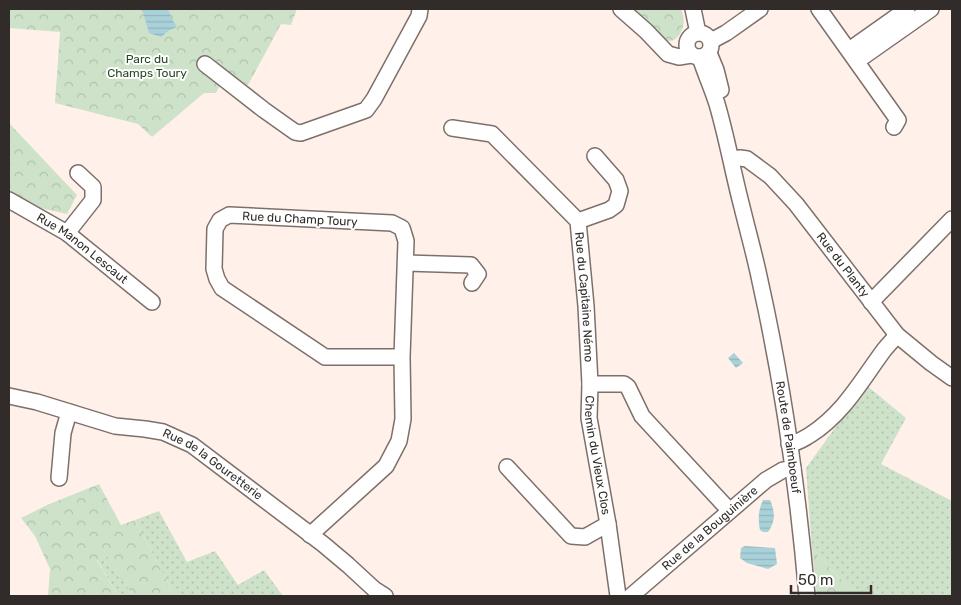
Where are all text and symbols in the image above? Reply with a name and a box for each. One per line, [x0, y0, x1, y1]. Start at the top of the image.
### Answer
park label: Parc du Champs Toury [107, 52, 187, 80]
street label: Rue du Champ Toury [242, 209, 358, 229]
street label: Rue Manon Lescaut [34, 210, 131, 287]
street label: Rue du Planty [814, 230, 873, 300]
street label: Rue du Capitaine Némo [572, 231, 596, 363]
street label: Route de Paimboeuf [773, 380, 803, 495]
street label: Chemin du Vieux Clos [582, 395, 613, 516]
street label: Rue de la Gouretterie [160, 426, 265, 503]
street label: Rue de la Bouguinière [659, 483, 761, 573]
scale bar [791, 562, 871, 594]
text: 50 m [798, 571, 833, 589]

